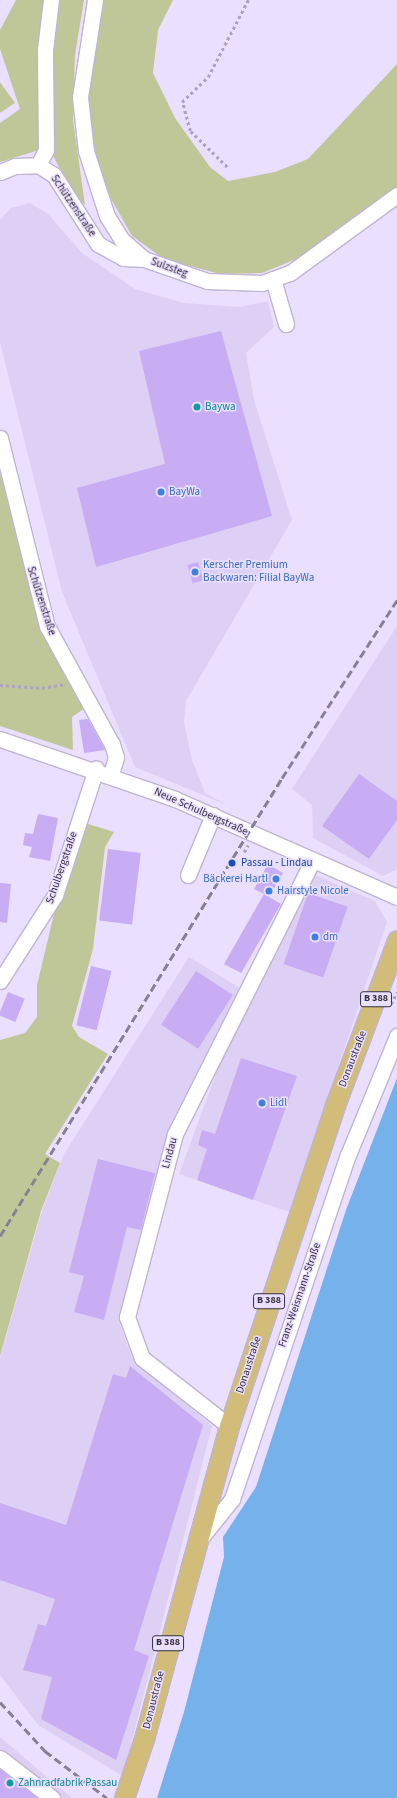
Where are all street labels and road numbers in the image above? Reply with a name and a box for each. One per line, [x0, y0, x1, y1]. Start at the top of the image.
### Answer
street label: Schützenstraße [48, 173, 98, 239]
street label: Sulzsteg [149, 255, 189, 281]
street label: Schützenstraße [24, 565, 58, 637]
street label: Neue Schulbergstraße [152, 785, 250, 839]
street label: Schulbergstraße [43, 830, 81, 906]
road number: B 388 [360, 991, 392, 1007]
street label: Donaustraße [336, 1029, 370, 1089]
street label: Lindau [160, 1136, 180, 1170]
street label: Franz-Weismann-Straße [276, 1241, 324, 1349]
road number: B 388 [253, 1293, 285, 1309]
street label: Donaustraße [234, 1335, 264, 1395]
road number: B 388 [152, 1635, 184, 1651]
street label: Donaustraße [140, 1670, 168, 1730]

